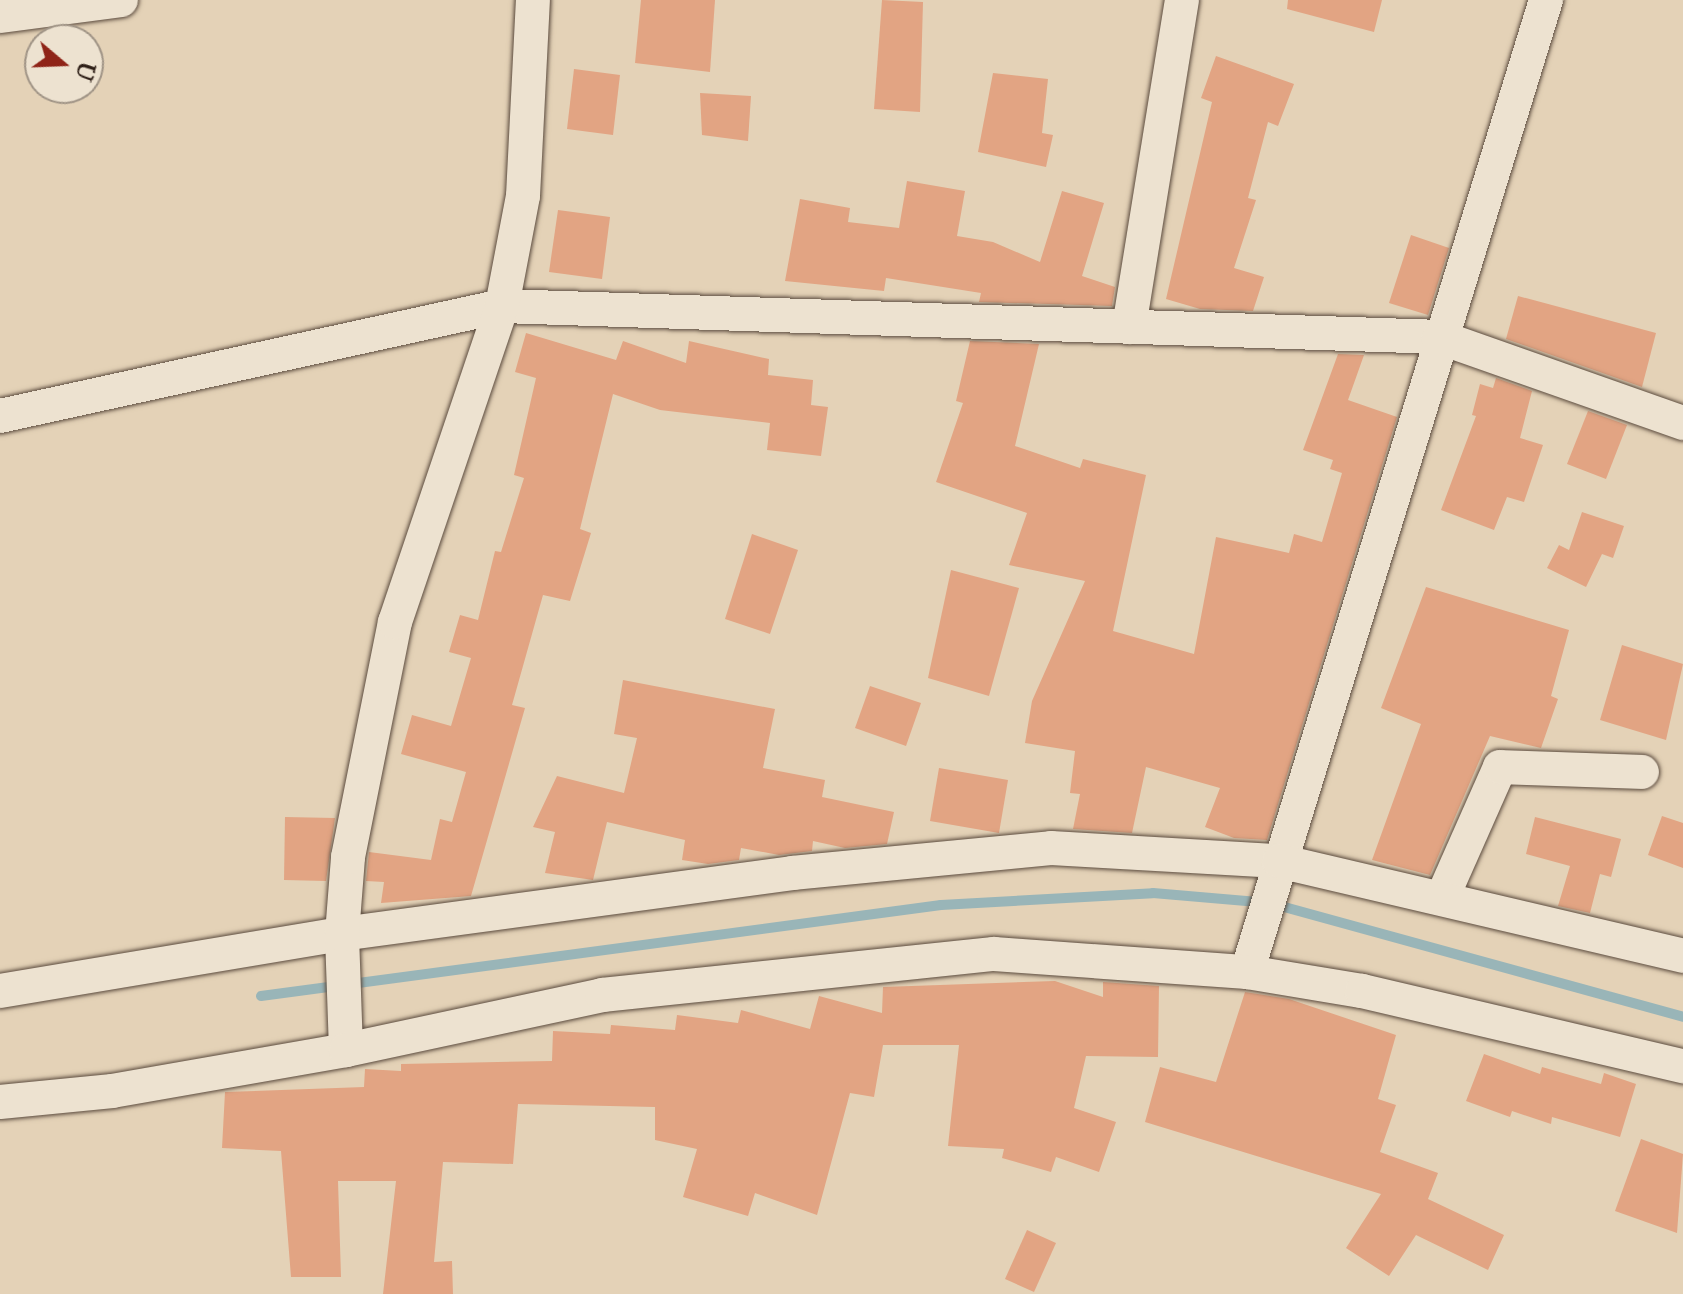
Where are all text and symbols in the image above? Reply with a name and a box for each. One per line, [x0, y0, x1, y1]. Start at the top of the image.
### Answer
north arrow [24, 24, 104, 104]
text: U [69, 58, 101, 84]

